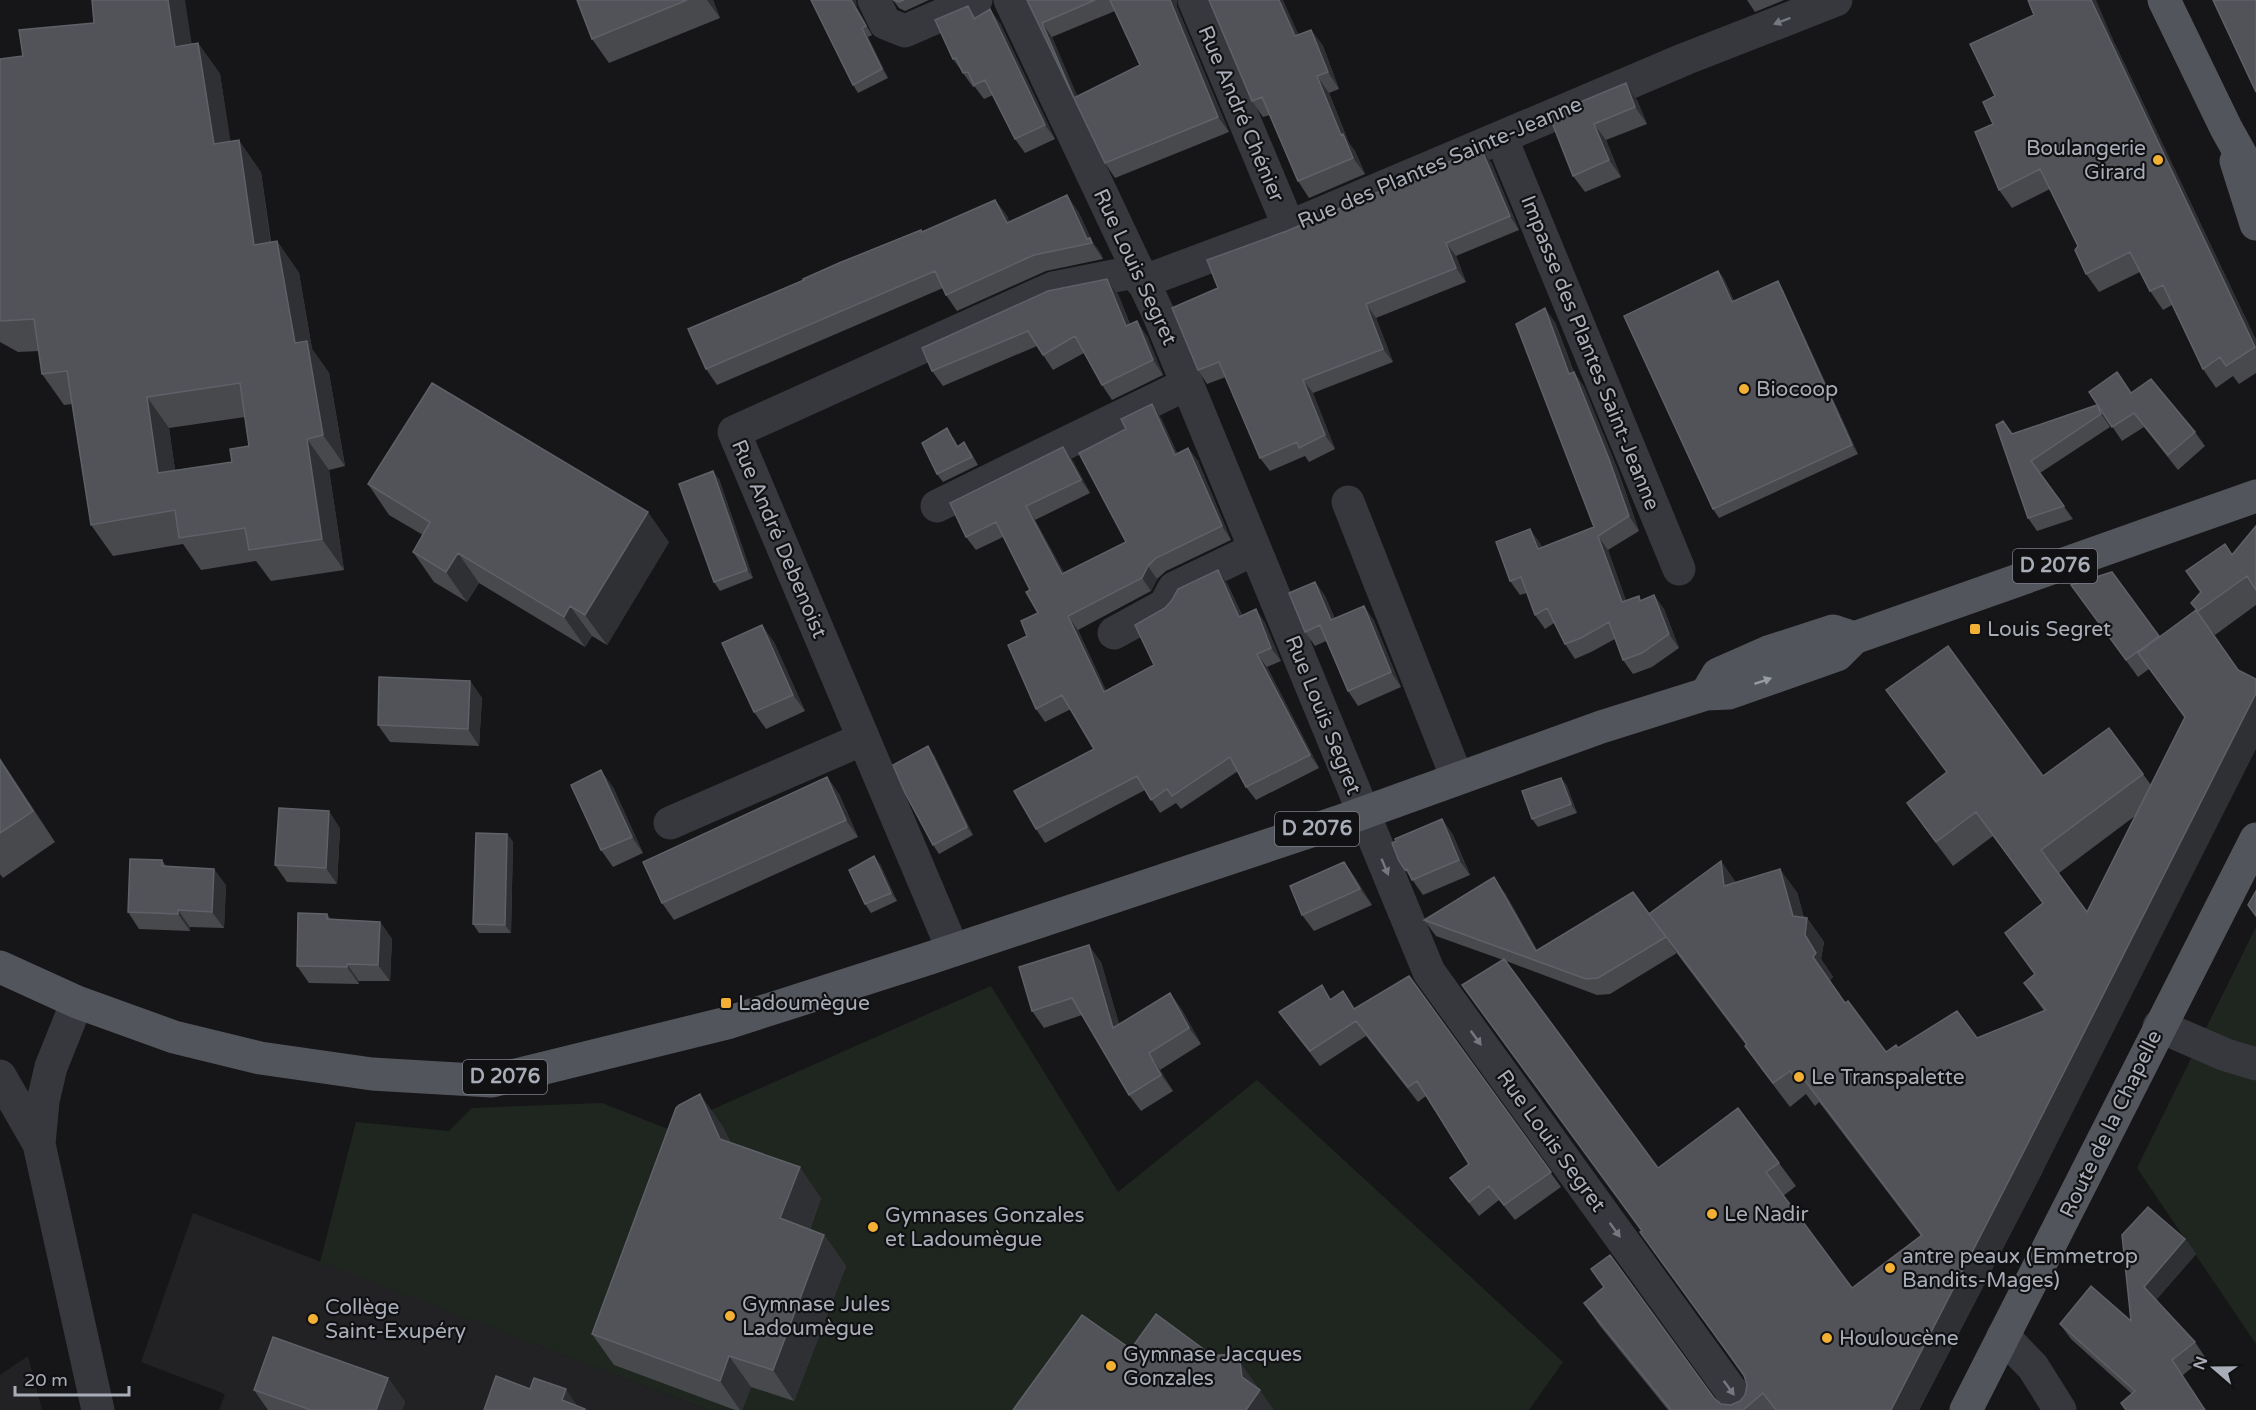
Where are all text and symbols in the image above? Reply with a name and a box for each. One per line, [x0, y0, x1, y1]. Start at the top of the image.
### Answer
one-way arrow [1772, 16, 1790, 26]
street label: Rue André Chénier [1193, 22, 1289, 206]
street label: Rue des Plantes Sainte-Jeanne [1294, 92, 1586, 234]
place label: Boulangerie Girard [2026, 136, 2146, 185]
marker: Boulangerie Girard [2151, 153, 2165, 167]
street label: Rue Louis Segret [1088, 185, 1182, 349]
street label: Impasse des Plantes Saint-Jeanne [1515, 192, 1665, 514]
place label: Biocoop [1756, 377, 1838, 402]
marker: Biocoop [1737, 382, 1751, 396]
street label: Rue André Debenoist [726, 436, 832, 642]
road number: D 2076 [2013, 549, 2097, 583]
place label: Louis Segret [1987, 617, 2111, 642]
marker: Louis Segret [1968, 622, 1982, 636]
street label: Rue Louis Segret [1280, 632, 1366, 798]
one-way arrow [1754, 675, 1772, 685]
road number: D 2076 [1275, 812, 1359, 846]
one-way arrow [1381, 858, 1390, 876]
place label: Ladoumègue [738, 991, 870, 1016]
marker: Ladoumègue [719, 996, 733, 1010]
street label: Route de la Chapelle [2055, 1026, 2167, 1222]
one-way arrow [1470, 1030, 1482, 1045]
road number: D 2076 [463, 1060, 547, 1094]
street label: Rue Louis Segret [1491, 1065, 1611, 1217]
place label: Le Transpalette [1811, 1065, 1965, 1090]
marker: Le Transpalette [1792, 1070, 1806, 1084]
place label: Le Nadir [1724, 1202, 1809, 1227]
place label: Gymnases Gonzales et Ladoumègue [885, 1203, 1084, 1252]
marker: Le Nadir [1705, 1207, 1719, 1221]
marker: Gymnases Gonzales et Ladoumègue [866, 1220, 880, 1234]
one-way arrow [1609, 1222, 1621, 1238]
place label: antre peaux (Emmetrop Bandits-Mages) [1902, 1244, 2138, 1293]
marker: antre peaux (Emmetrop Bandits-Mages) [1883, 1261, 1897, 1275]
place label: Gymnase Jules Ladoumègue [742, 1292, 890, 1341]
place label: Collège Saint-Exupéry [325, 1295, 466, 1344]
marker: Gymnase Jules Ladoumègue [723, 1309, 737, 1323]
marker: Collège Saint-Exupéry [306, 1312, 320, 1326]
place label: Houloucène [1839, 1326, 1959, 1351]
marker: Houloucène [1820, 1331, 1834, 1345]
north arrow [2184, 1338, 2244, 1398]
place label: Gymnase Jacques Gonzales [1123, 1342, 1302, 1391]
text: N [2189, 1354, 2212, 1373]
scale bar [15, 1359, 129, 1397]
marker: Gymnase Jacques Gonzales [1104, 1359, 1118, 1373]
text: 20 m [24, 1369, 68, 1391]
one-way arrow [1723, 1380, 1735, 1396]

